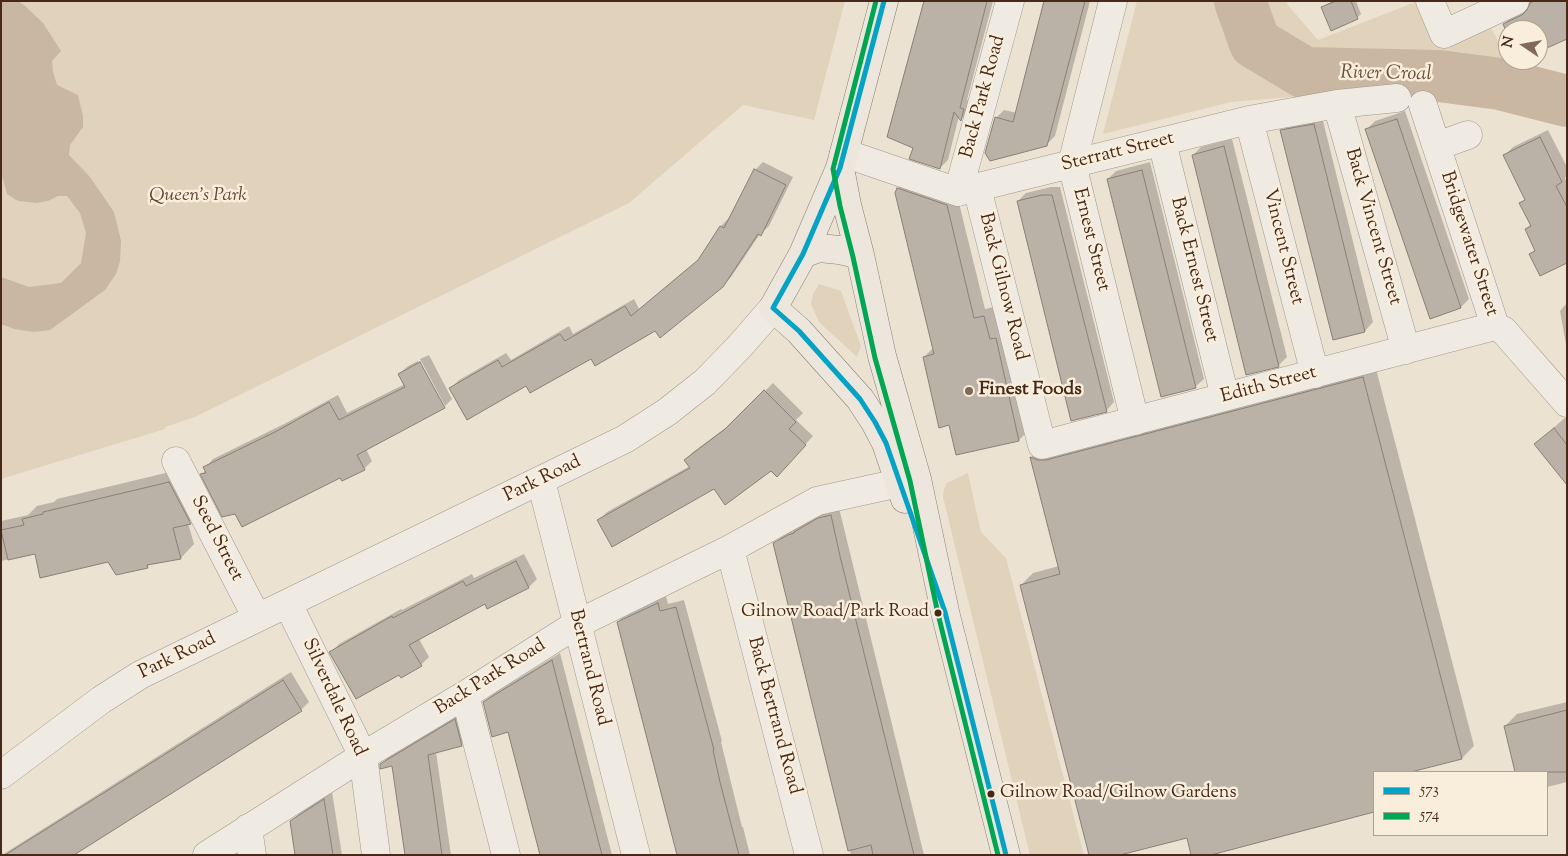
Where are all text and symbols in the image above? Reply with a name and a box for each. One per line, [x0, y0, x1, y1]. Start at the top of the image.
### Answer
north arrow [1498, 20, 1548, 70]
street label: Back Park Road [957, 33, 1011, 161]
text: N [1498, 35, 1520, 50]
water label: River Croal [1340, 62, 1432, 88]
street label: Sterratt Street [1059, 128, 1177, 178]
street label: Back Vincent Street [1339, 146, 1405, 308]
street label: Bridgewater Street [1434, 169, 1502, 319]
park label: Queen's Park [149, 186, 247, 208]
street label: Ernest Street [1066, 186, 1114, 294]
street label: Vincent Street [1257, 187, 1307, 307]
street label: Back Ernest Street [1164, 195, 1222, 345]
street label: Back Gilnow Road [973, 211, 1031, 363]
street label: Edith Street [1219, 362, 1319, 410]
place label: Finest Foods [979, 380, 1082, 402]
marker: Finest Foods [963, 385, 975, 397]
street label: Park Road [501, 452, 585, 508]
street label: Seed Street [185, 492, 247, 586]
place label: Gilnow Road/Park Road [741, 602, 929, 624]
street label: Bertrand Road [563, 608, 613, 728]
marker: Gilnow Road/Park Road [933, 608, 943, 618]
street label: Park Road [136, 629, 220, 685]
street label: Silverdale Road [296, 635, 370, 761]
street label: Back Park Road [431, 635, 551, 721]
street label: Back Bertrand Road [741, 635, 805, 797]
legend [1373, 771, 1548, 836]
text: 573 [1420, 780, 1439, 801]
place label: Gilnow Road/Gilnow Gardens [1000, 783, 1237, 805]
marker: Gilnow Road/Gilnow Gardens [986, 789, 996, 799]
text: 574 [1420, 805, 1439, 826]

